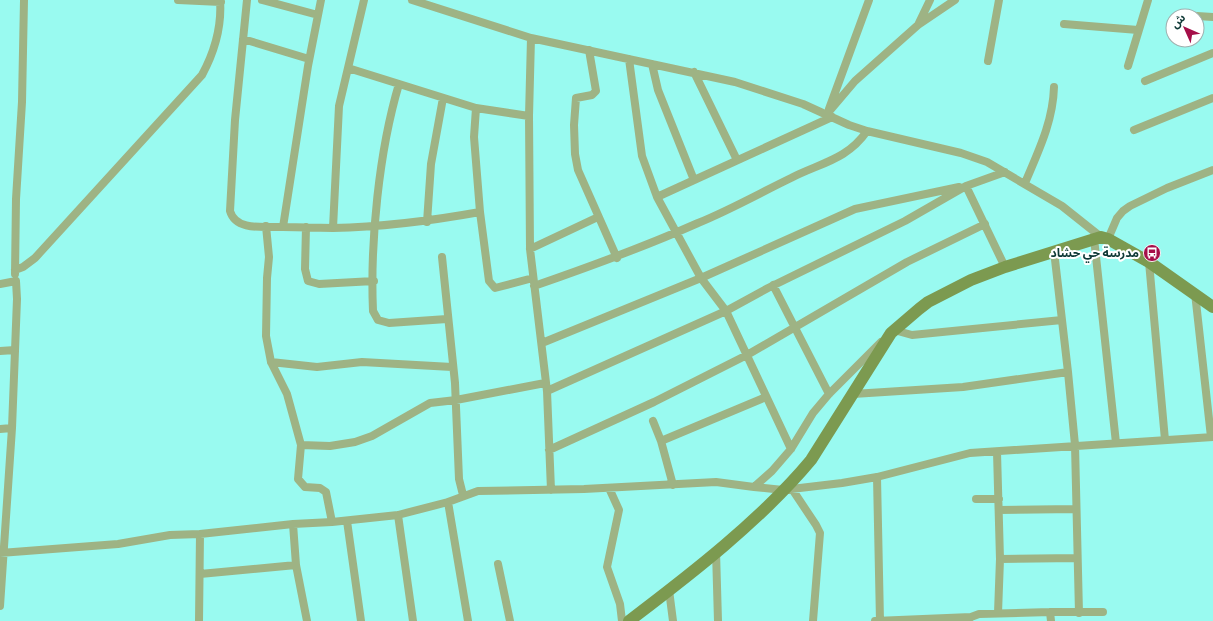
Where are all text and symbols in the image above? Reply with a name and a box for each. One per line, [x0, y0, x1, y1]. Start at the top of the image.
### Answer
north arrow [1165, 8, 1205, 48]
text: ش [1167, 10, 1189, 32]
bus stop icon: مدرسة حي حشاد [1142, 243, 1162, 263]
place label: مدرسة حي حشاد [1051, 244, 1139, 263]

